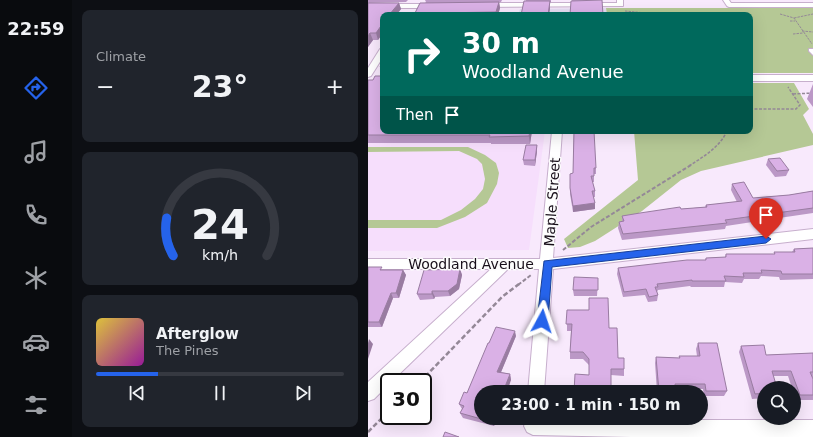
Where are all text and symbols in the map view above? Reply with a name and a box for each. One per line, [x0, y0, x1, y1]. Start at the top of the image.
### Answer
text: 22:59 [7, 18, 65, 39]
text: 30 m [462, 27, 540, 60]
icon: right [396, 28, 448, 80]
text: Climate [96, 49, 146, 64]
text: Woodland Avenue [462, 61, 624, 82]
text: 23° [192, 69, 248, 104]
icon: directions [22, 74, 50, 102]
text: − [96, 74, 114, 99]
text: + [326, 74, 344, 99]
icon: arrive [441, 104, 463, 126]
text: Then [396, 106, 433, 124]
icon: music [22, 138, 50, 166]
street label: Maple Street [541, 157, 563, 247]
pin [749, 198, 783, 239]
text: 24 [191, 200, 249, 249]
icon: phone [22, 201, 50, 229]
icon: arrive [755, 204, 777, 226]
text: km/h [202, 247, 238, 263]
street label: Woodland Avenue [408, 256, 534, 272]
icon: climate [22, 264, 50, 292]
position arrow [521, 300, 563, 342]
text: Afterglow [156, 325, 239, 343]
icon: car [22, 328, 50, 356]
text: The Pines [156, 343, 219, 358]
speed limit sign: 30 [380, 373, 432, 425]
map controls [757, 381, 801, 425]
button: search [757, 381, 801, 425]
icon: previous [126, 382, 148, 404]
icon: pause [209, 382, 231, 404]
icon: next [292, 382, 314, 404]
icon: filters [22, 391, 50, 419]
text: 23:00 · 1 min · 150 m [501, 396, 681, 414]

